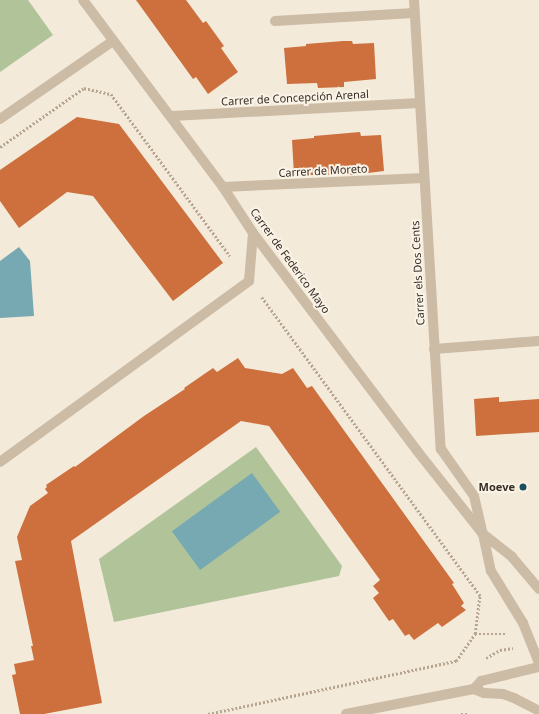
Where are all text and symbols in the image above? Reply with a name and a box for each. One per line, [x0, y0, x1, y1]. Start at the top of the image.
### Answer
street label: Carrer de Concepción Arenal [221, 88, 369, 108]
street label: Carrer de Moreto [278, 162, 368, 180]
street label: Carrer de Federico Mayo [247, 206, 333, 316]
street label: Carrer els Dos Cents [409, 220, 427, 326]
place label: Moeve [479, 480, 515, 494]
marker: Moeve [518, 482, 528, 492]

